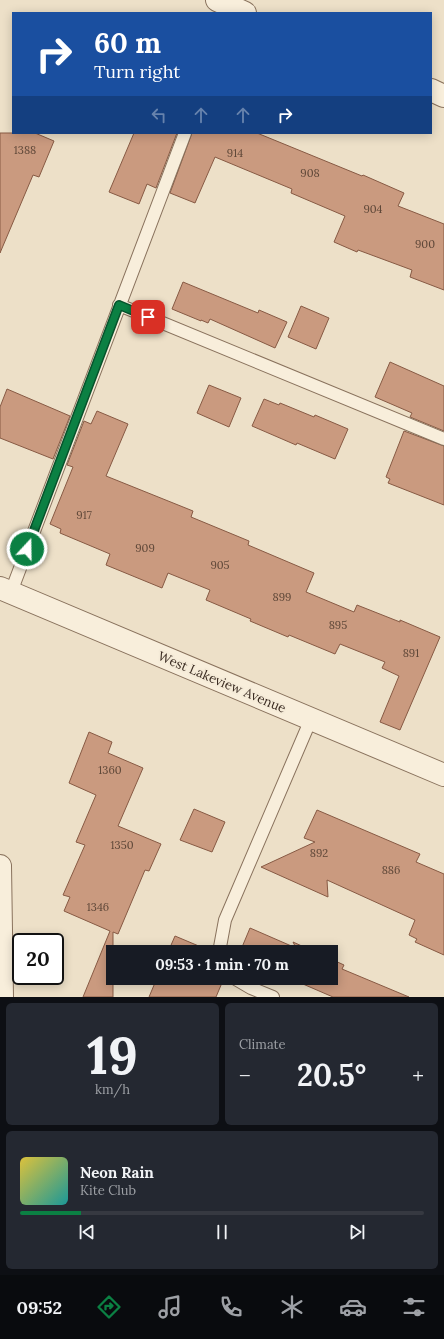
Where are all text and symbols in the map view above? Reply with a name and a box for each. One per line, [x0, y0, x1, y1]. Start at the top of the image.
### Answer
text: 60 m [94, 25, 161, 61]
icon: right [28, 28, 80, 80]
text: Turn right [94, 60, 180, 83]
icon: left [148, 104, 170, 126]
icon: ahead [190, 104, 212, 126]
icon: ahead [232, 104, 254, 126]
icon: right [274, 104, 296, 126]
house number: 1388 [14, 143, 36, 157]
house number: 914 [227, 146, 243, 160]
house number: 908 [300, 166, 320, 180]
house number: 904 [363, 202, 383, 216]
house number: 900 [415, 237, 435, 251]
pin [131, 300, 165, 334]
icon: arrive [137, 306, 159, 328]
house number: 917 [76, 508, 92, 522]
position arrow [6, 528, 48, 570]
house number: 909 [135, 541, 155, 555]
house number: 905 [210, 558, 230, 572]
house number: 899 [273, 590, 291, 604]
house number: 895 [329, 618, 347, 632]
house number: 891 [403, 646, 419, 660]
street label: West Lakeview Avenue [155, 647, 289, 717]
house number: 1360 [98, 763, 122, 777]
house number: 1350 [111, 838, 134, 852]
house number: 892 [310, 846, 328, 860]
house number: 886 [382, 863, 400, 877]
house number: 1346 [87, 900, 109, 914]
speed limit sign: 20 [12, 933, 64, 985]
text: 09:53 · 1 min · 70 m [155, 955, 289, 974]
text: 19 [87, 1022, 138, 1088]
text: Climate [239, 1036, 286, 1053]
text: 20.5° [297, 1056, 366, 1094]
text: − [239, 1061, 251, 1089]
text: + [412, 1061, 424, 1089]
text: km/h [95, 1081, 130, 1098]
text: Neon Rain [80, 1163, 154, 1182]
text: Kite Club [80, 1182, 136, 1199]
icon: previous [76, 1221, 98, 1243]
icon: pause [211, 1221, 233, 1243]
icon: next [346, 1221, 368, 1243]
icon: directions [95, 1293, 123, 1321]
icon: music [156, 1293, 184, 1321]
icon: phone [217, 1293, 245, 1321]
icon: climate [278, 1293, 306, 1321]
icon: car [339, 1293, 367, 1321]
icon: filters [400, 1293, 428, 1321]
text: 09:52 [16, 1296, 62, 1319]

